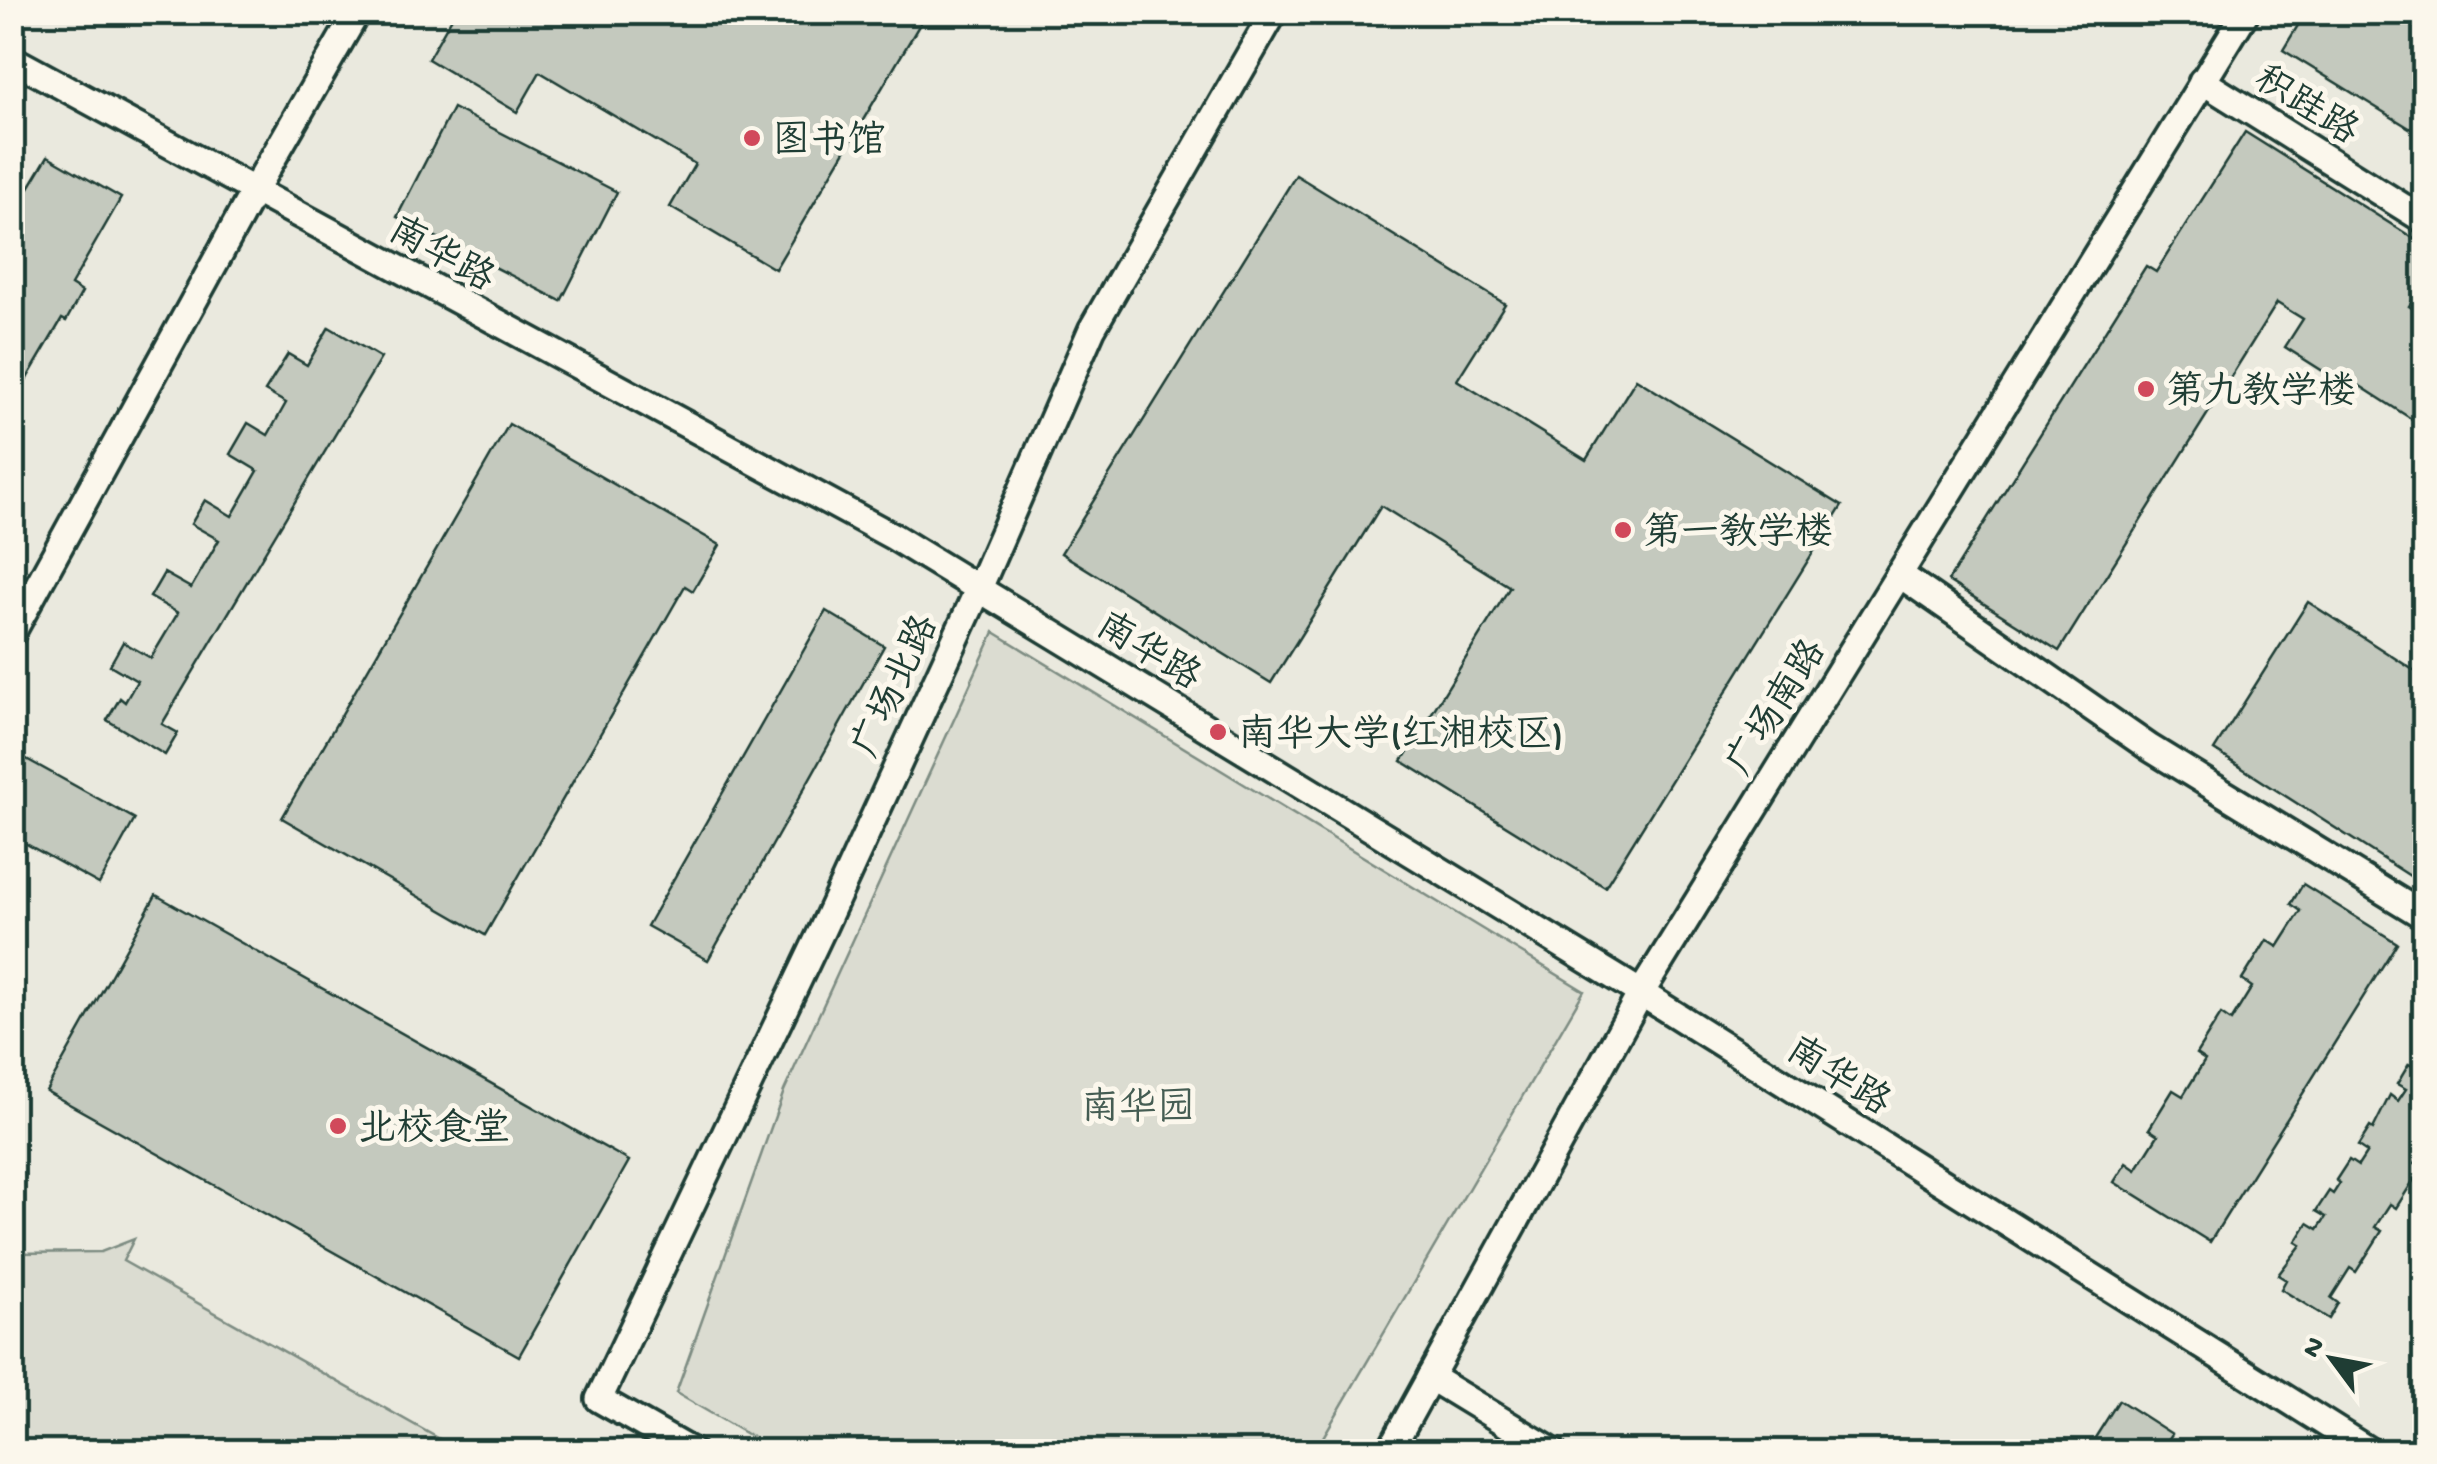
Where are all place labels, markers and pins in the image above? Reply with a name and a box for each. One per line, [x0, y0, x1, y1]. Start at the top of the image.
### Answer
place label: 图书馆 [772, 120, 886, 166]
marker: 图书馆 [741, 127, 763, 149]
place label: 第九教学楼 [2166, 370, 2356, 417]
marker: 第九教学楼 [2135, 378, 2157, 400]
place label: 第一教学楼 [1643, 511, 1833, 558]
marker: 第一教学楼 [1612, 519, 1634, 541]
place label: 南华大学(红湘校区) [1238, 713, 1564, 760]
marker: 南华大学(红湘校区) [1207, 721, 1229, 743]
place label: 北校食堂 [358, 1107, 510, 1154]
marker: 北校食堂 [327, 1115, 349, 1137]

